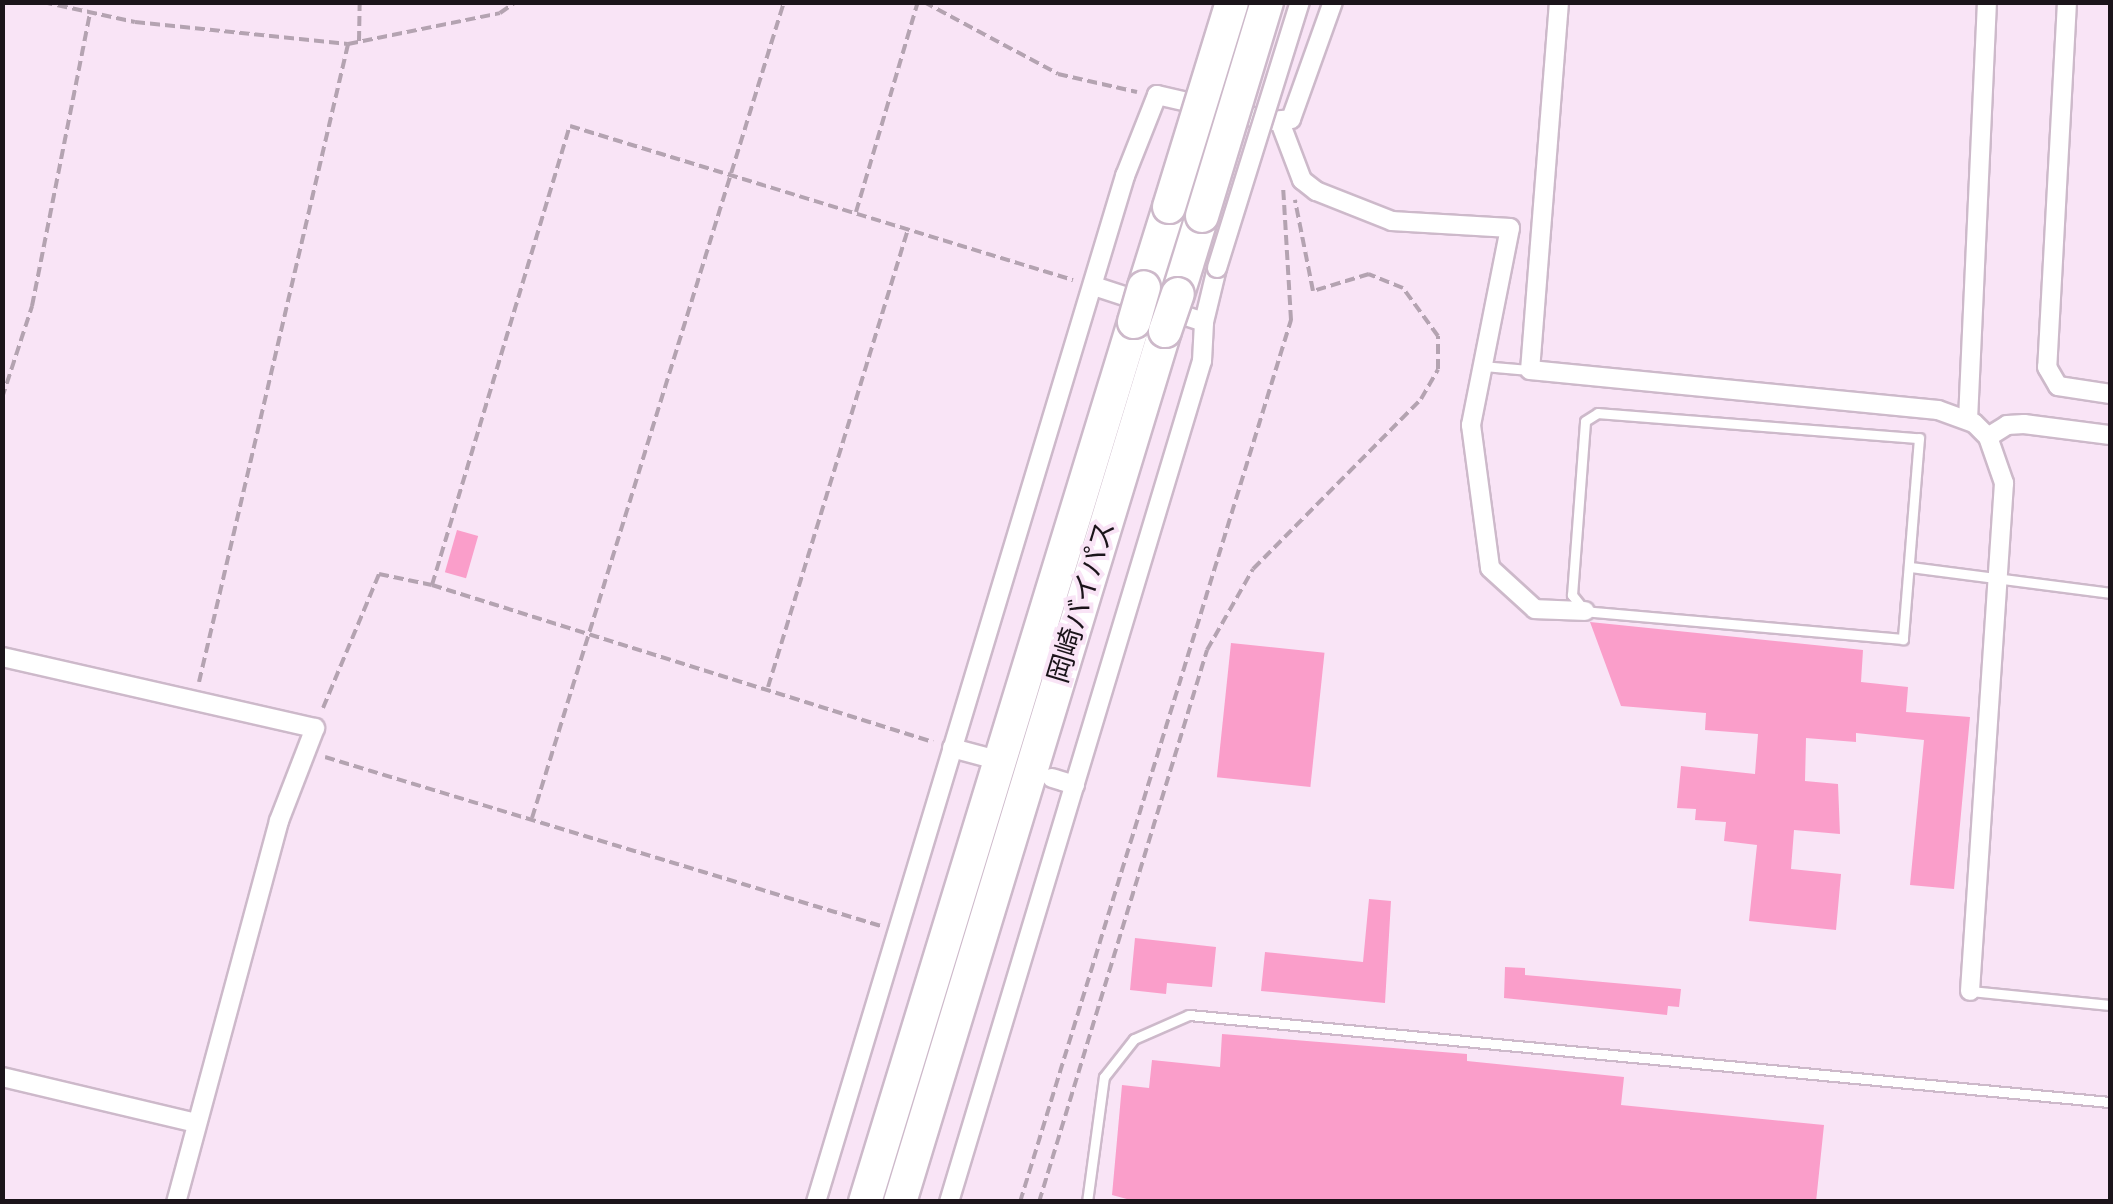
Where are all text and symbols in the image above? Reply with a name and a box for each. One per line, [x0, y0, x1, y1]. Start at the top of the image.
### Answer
street label: 岡崎バイパス [1041, 517, 1123, 687]

